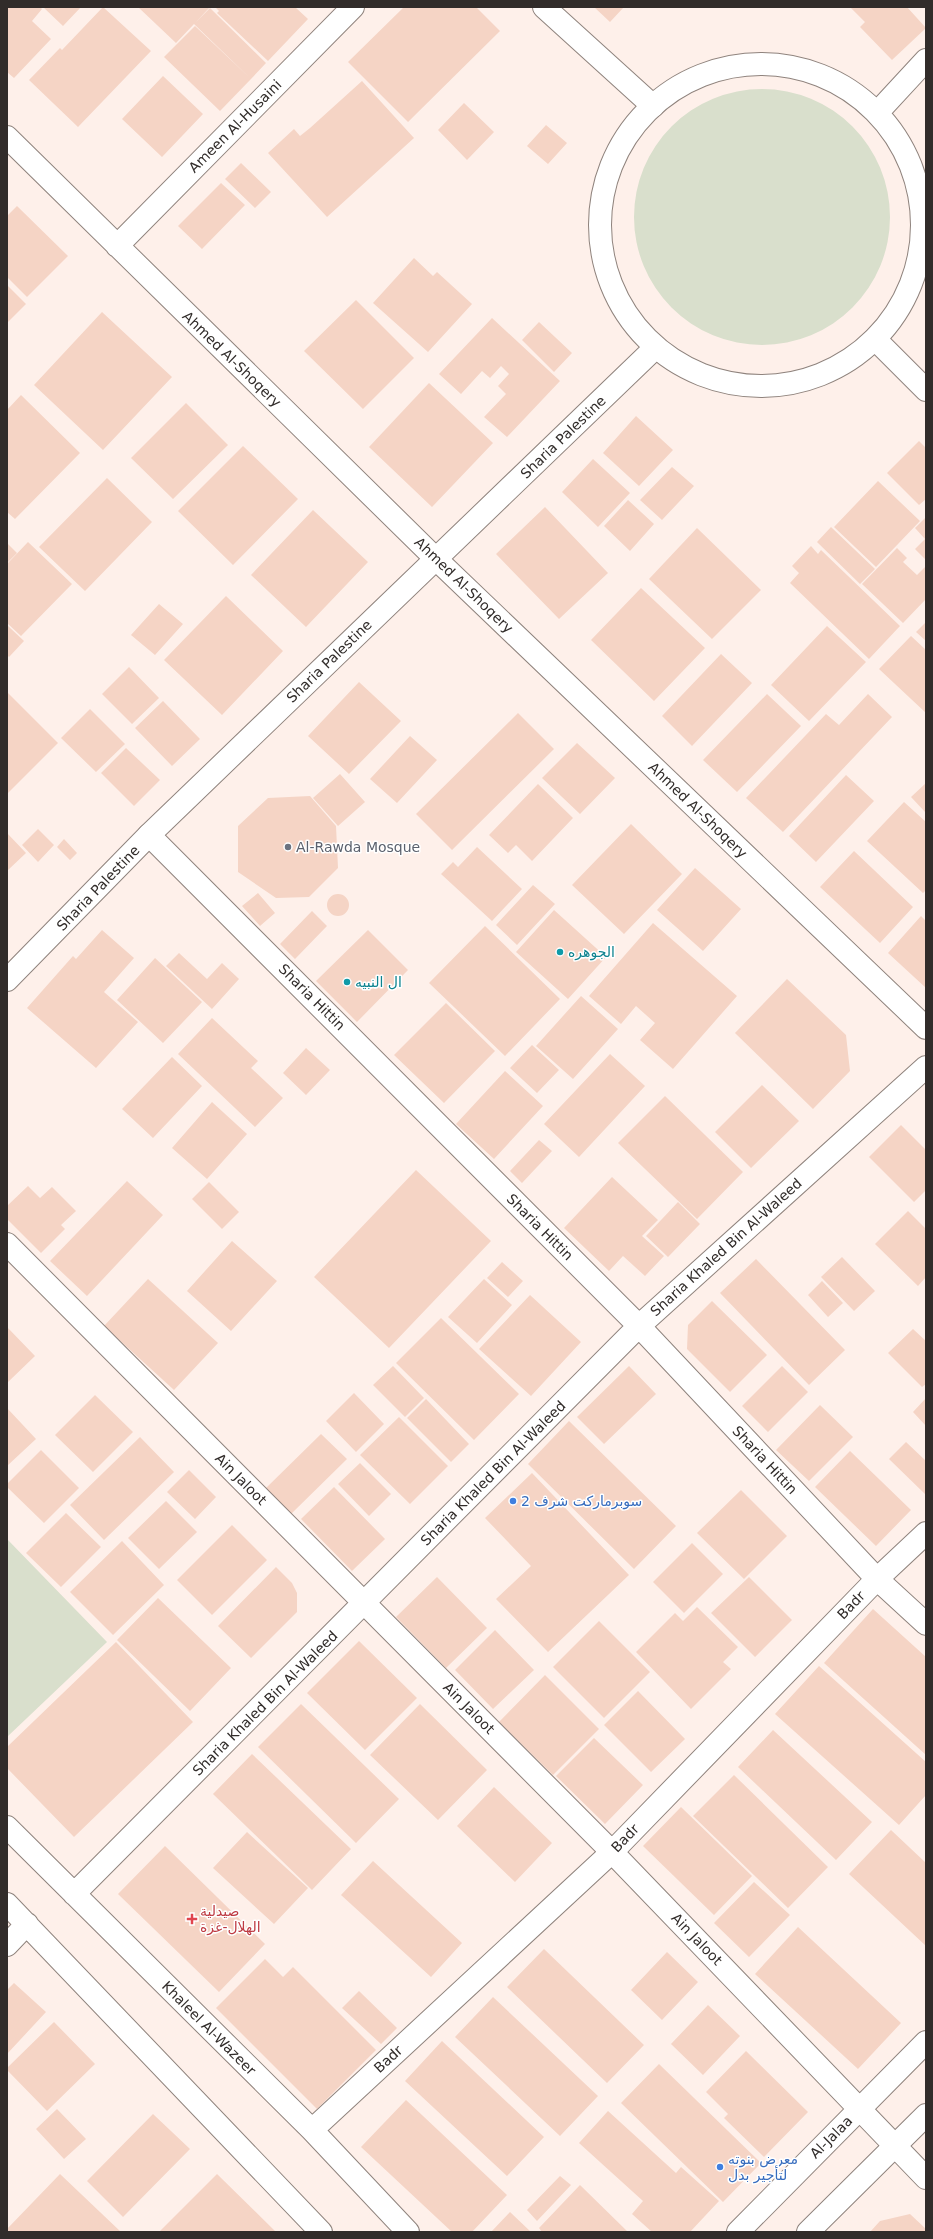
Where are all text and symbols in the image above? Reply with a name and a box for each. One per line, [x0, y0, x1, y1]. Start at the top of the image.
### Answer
street label: Ameen Al-Husaini [185, 76, 285, 176]
street label: Ahmed Al-Shoqery [180, 308, 284, 410]
street label: Sharia Palestine [517, 392, 609, 482]
street label: Ahmed Al-Shoqery [412, 534, 516, 636]
street label: Sharia Palestine [283, 616, 375, 706]
street label: Ahmed Al-Shoqery [646, 759, 750, 861]
place label: Al-Rawda Mosque [296, 839, 420, 855]
street label: Sharia Palestine [53, 842, 143, 934]
marker: Al-Rawda Mosque [283, 842, 293, 852]
place label: الجوهره [568, 944, 615, 961]
marker: الجوهره [555, 947, 565, 957]
street label: Sharia Hittin [276, 961, 348, 1033]
place label: ال النبيه [355, 974, 402, 990]
marker: ال النبيه [342, 977, 352, 987]
street label: Sharia Khaled Bin Al-Waleed [647, 1175, 805, 1319]
street label: Sharia Hittin [504, 1191, 576, 1263]
street label: Sharia Khaled Bin Al-Waleed [417, 1397, 569, 1549]
street label: Sharia Hittin [729, 1423, 801, 1497]
street label: Ain Jaloot [212, 1450, 270, 1508]
place label: سوبرماركت شرف 2 [521, 1493, 642, 1510]
marker: سوبرماركت شرف 2 [508, 1496, 518, 1506]
street label: Badr [834, 1587, 868, 1622]
street label: Sharia Khaled Bin Al-Waleed [189, 1627, 341, 1779]
street label: Ain Jaloot [440, 1679, 498, 1737]
street label: Badr [608, 1820, 642, 1855]
place label: صيدلية الهلال-غزة [200, 1903, 261, 1936]
street label: Ain Jaloot [668, 1910, 726, 1969]
marker: صيدلية الهلال-غزة [187, 1914, 197, 1924]
street label: Khaleel Al-Wazeer [159, 1978, 259, 2078]
street label: Badr [371, 2042, 406, 2076]
street label: Al-Jalaa [807, 2113, 855, 2161]
place label: معرض بنوته لتأجير بدل [728, 2151, 798, 2184]
marker: معرض بنوته لتأجير بدل [715, 2162, 725, 2172]

